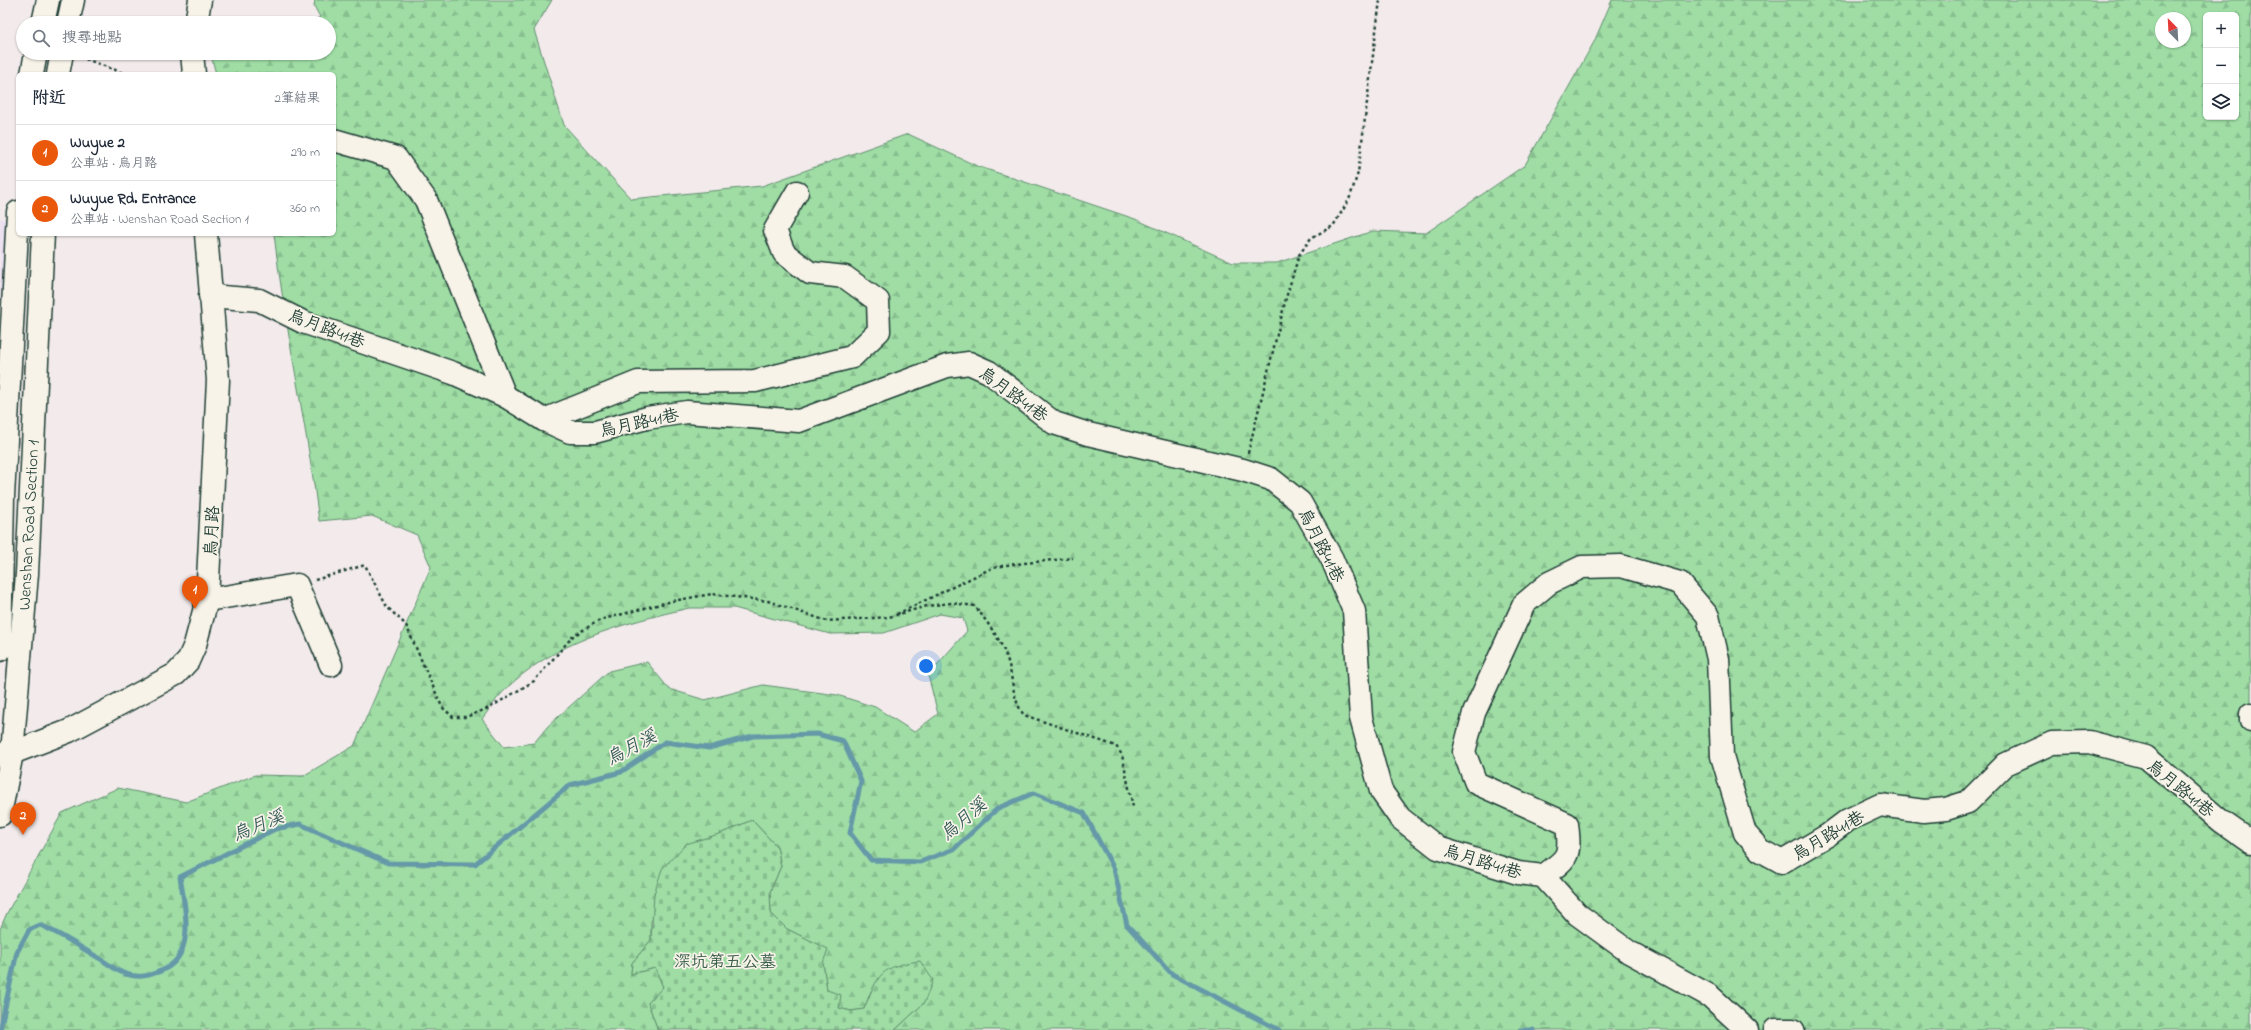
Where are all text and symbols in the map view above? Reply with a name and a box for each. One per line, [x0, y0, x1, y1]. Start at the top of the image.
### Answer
north arrow [2155, 12, 2191, 48]
map controls [2203, 12, 2239, 120]
button: + [2203, 12, 2239, 48]
search box [16, 16, 336, 60]
icon: search [30, 27, 52, 49]
text: 搜尋地點 [62, 27, 122, 49]
button: − [2203, 48, 2239, 84]
button: layers [2203, 84, 2239, 120]
text: 附近 [32, 86, 66, 111]
text: 2筆結果 [275, 89, 320, 108]
text: Wuyue 2 [70, 132, 125, 154]
text: 1 [43, 143, 47, 162]
text: 290 m [291, 143, 320, 162]
text: 公車站 · 烏月路 [70, 154, 157, 173]
text: Wuyue Rd. Entrance [70, 188, 196, 210]
text: 2 [42, 199, 48, 218]
text: 360 m [290, 199, 320, 218]
text: 公車站 · Wenshan Road Section 1 [70, 210, 249, 229]
street label: 烏月路41巷 [284, 303, 369, 356]
street label: 烏月路41巷 [973, 361, 1054, 430]
street label: 烏月路41巷 [597, 403, 682, 444]
street label: Wenshan Road Section 1 [13, 439, 46, 611]
street label: 烏月路41巷 [1291, 504, 1351, 588]
street label: 烏月路 [199, 505, 226, 557]
pin: 1 [182, 576, 208, 609]
your location [916, 656, 936, 676]
water label: 烏月溪 [602, 724, 663, 773]
street label: 烏月路41巷 [2141, 754, 2220, 825]
water label: 烏月溪 [935, 793, 994, 848]
pin: 2 [10, 802, 36, 835]
water label: 烏月溪 [229, 804, 290, 849]
street label: 烏月路41巷 [1788, 804, 1871, 868]
street label: 烏月路41巷 [1440, 839, 1526, 886]
park label: 深坑第五公墓 [674, 950, 776, 975]

